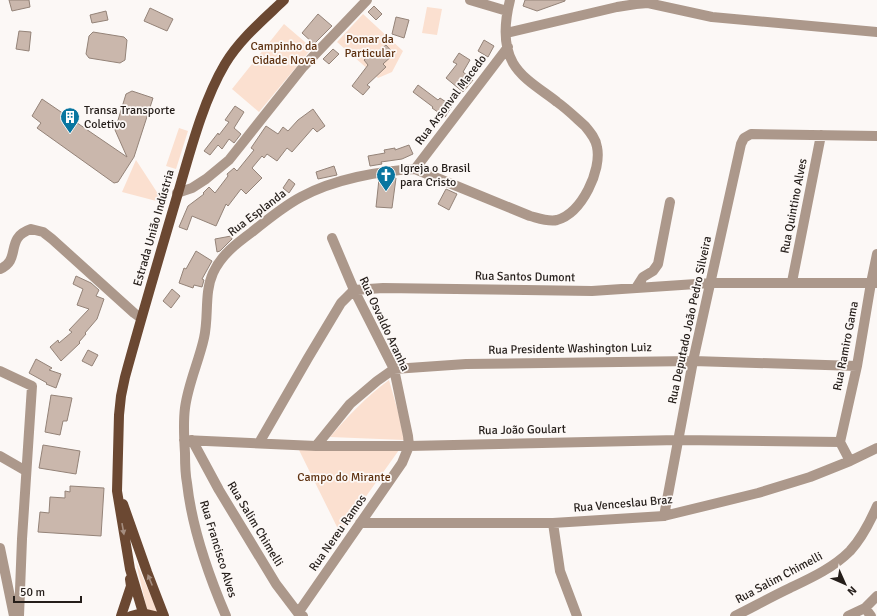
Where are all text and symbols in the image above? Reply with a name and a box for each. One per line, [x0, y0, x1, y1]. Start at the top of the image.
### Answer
park label: Pomar da Particular [344, 32, 396, 61]
park label: Campinho da Cidade Nova [251, 39, 317, 68]
street label: Rua Arsonval Macedo [412, 52, 490, 148]
place label: Transa Transporte Coletivo [84, 103, 175, 132]
building icon: Transa Transporte Coletivo [59, 106, 81, 134]
street label: Rua Quintino Alves [777, 157, 811, 255]
place label: Igreja o Brasil para Cristo [400, 161, 471, 190]
church icon: Igreja o Brasil para Cristo [375, 164, 397, 192]
street label: Estrada União Indústria [130, 168, 178, 288]
street label: Rua Esplanda [225, 186, 289, 240]
street label: Rua Deputado João Pedro Silveira [665, 235, 715, 405]
street label: Rua Santos Dumont [475, 269, 575, 285]
street label: Rua Osvaldo Aranha [356, 274, 412, 374]
street label: Rua Ramiro Gama [830, 300, 862, 392]
street label: Rua Presidente Washington Luiz [488, 340, 652, 358]
street label: Rua João Goulart [478, 422, 566, 438]
park label: Campo do Mirante [297, 470, 391, 485]
street label: Rua Salim Chimelli [224, 479, 286, 569]
street label: Rua Nereu Ramos [306, 492, 370, 574]
street label: Rua Venceslau Braz [573, 492, 673, 516]
street label: Rua Francisco Alves [196, 498, 240, 600]
one-way arrow [120, 523, 126, 536]
street label: Rua Salim Chimelli [733, 549, 825, 607]
north arrow [825, 564, 865, 604]
one-way arrow [146, 573, 152, 585]
scale bar [14, 578, 81, 604]
text: N [844, 583, 859, 598]
text: 50 m [20, 585, 45, 600]

